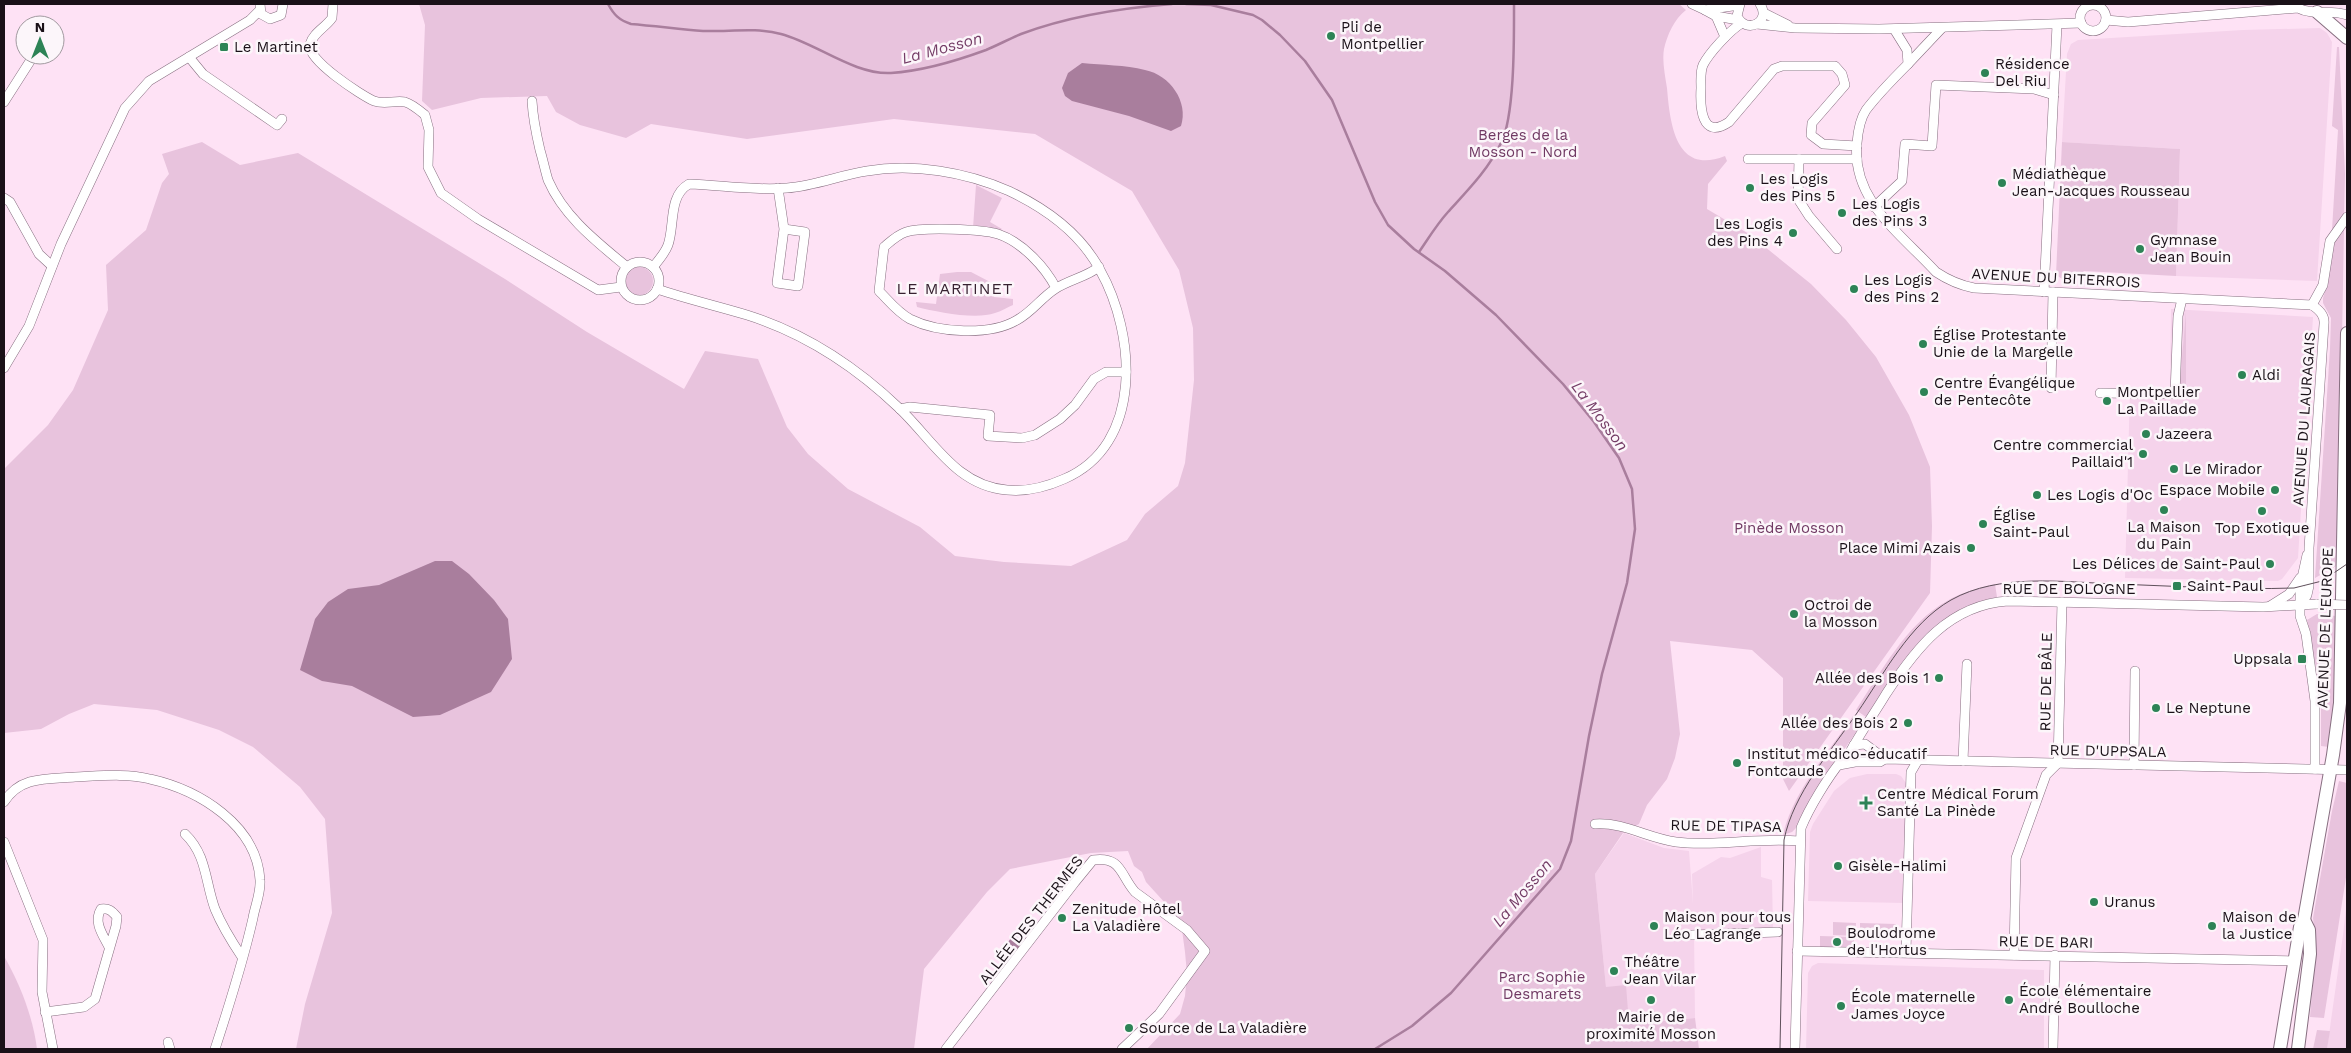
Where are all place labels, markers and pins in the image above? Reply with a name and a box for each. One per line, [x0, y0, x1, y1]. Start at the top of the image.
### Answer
place label: Pli de Montpellier [1341, 18, 1424, 53]
marker: Pli de Montpellier [1325, 30, 1337, 42]
place label: Le Martinet [234, 38, 318, 56]
marker: Le Martinet [218, 41, 230, 53]
place label: Résidence Del Riu [1995, 55, 2070, 90]
marker: Résidence Del Riu [1979, 67, 1991, 79]
place label: Médiathèque Jean-Jacques Rousseau [2012, 165, 2190, 200]
place label: Les Logis des Pins 5 [1760, 170, 1835, 205]
marker: Médiathèque Jean-Jacques Rousseau [1996, 177, 2008, 189]
marker: Les Logis des Pins 5 [1744, 182, 1756, 194]
place label: Les Logis des Pins 3 [1852, 195, 1927, 230]
marker: Les Logis des Pins 3 [1836, 207, 1848, 219]
place label: Les Logis des Pins 4 [1707, 215, 1783, 250]
marker: Les Logis des Pins 4 [1787, 227, 1799, 239]
place label: Gymnase Jean Bouin [2150, 231, 2231, 266]
marker: Gymnase Jean Bouin [2134, 243, 2146, 255]
place label: Les Logis des Pins 2 [1864, 271, 1939, 306]
marker: Les Logis des Pins 2 [1848, 283, 1860, 295]
place label: Église Protestante Unie de la Margelle [1933, 326, 2073, 361]
marker: Église Protestante Unie de la Margelle [1917, 338, 1929, 350]
place label: Aldi [2252, 366, 2280, 384]
marker: Aldi [2236, 369, 2248, 381]
place label: Centre Évangélique de Pentecôte [1934, 374, 2075, 409]
place label: Montpellier La Paillade [2117, 383, 2200, 418]
marker: Centre Évangélique de Pentecôte [1918, 386, 1930, 398]
marker: Montpellier La Paillade [2101, 395, 2113, 407]
place label: Jazeera [2156, 425, 2213, 443]
marker: Jazeera [2140, 428, 2152, 440]
place label: Centre commercial Paillaid'1 [1993, 436, 2133, 471]
marker: Centre commercial Paillaid'1 [2137, 448, 2149, 460]
place label: Le Mirador [2184, 460, 2262, 478]
marker: Le Mirador [2168, 463, 2180, 475]
place label: Espace Mobile [2159, 481, 2265, 499]
marker: Espace Mobile [2269, 484, 2281, 496]
place label: Les Logis d'Oc [2047, 486, 2153, 504]
marker: Les Logis d'Oc [2031, 489, 2043, 501]
marker: La Maison du Pain [2158, 504, 2170, 516]
marker: Top Exotique [2256, 505, 2268, 517]
place label: Église Saint-Paul [1993, 506, 2070, 541]
marker: Église Saint-Paul [1977, 518, 1989, 530]
place label: La Maison du Pain [2127, 518, 2201, 553]
place label: Top Exotique [2215, 519, 2309, 537]
place label: Place Mimi Azais [1839, 539, 1961, 557]
marker: Place Mimi Azais [1965, 542, 1977, 554]
place label: Les Délices de Saint-Paul [2072, 555, 2260, 573]
marker: Les Délices de Saint-Paul [2264, 558, 2276, 570]
place label: Saint-Paul [2187, 577, 2264, 595]
marker: Saint-Paul [2171, 580, 2183, 592]
place label: Octroi de la Mosson [1804, 596, 1878, 631]
marker: Octroi de la Mosson [1788, 608, 1800, 620]
place label: Uppsala [2233, 650, 2292, 668]
marker: Uppsala [2296, 653, 2308, 665]
place label: Allée des Bois 1 [1815, 669, 1929, 687]
marker: Allée des Bois 1 [1933, 672, 1945, 684]
place label: Le Neptune [2166, 699, 2251, 717]
marker: Le Neptune [2150, 702, 2162, 714]
place label: Allée des Bois 2 [1781, 714, 1898, 732]
marker: Allée des Bois 2 [1902, 717, 1914, 729]
place label: Institut médico-éducatif Fontcaude [1747, 745, 1927, 780]
marker: Institut médico-éducatif Fontcaude [1731, 757, 1743, 769]
place label: Centre Médical Forum Santé La Pinède [1877, 785, 2039, 820]
marker: Centre Médical Forum Santé La Pinède [1859, 796, 1873, 810]
place label: Gisèle-Halimi [1848, 857, 1947, 875]
marker: Gisèle-Halimi [1832, 860, 1844, 872]
place label: Uranus [2104, 893, 2155, 911]
marker: Uranus [2088, 896, 2100, 908]
place label: Zenitude Hôtel La Valadière [1072, 900, 1181, 935]
place label: Maison pour tous Léo Lagrange [1664, 908, 1791, 943]
place label: Maison de la Justice [2222, 908, 2297, 943]
marker: Zenitude Hôtel La Valadière [1056, 912, 1068, 924]
marker: Maison pour tous Léo Lagrange [1648, 920, 1660, 932]
marker: Maison de la Justice [2206, 920, 2218, 932]
place label: Boulodrome de l'Hortus [1847, 924, 1936, 959]
marker: Boulodrome de l'Hortus [1831, 936, 1843, 948]
place label: Théâtre Jean Vilar [1624, 953, 1696, 988]
marker: Théâtre Jean Vilar [1608, 965, 1620, 977]
place label: École élémentaire André Boulloche [2019, 982, 2151, 1017]
place label: École maternelle James Joyce [1851, 988, 1975, 1023]
marker: Mairie de proximité Mosson [1645, 994, 1657, 1006]
marker: École élémentaire André Boulloche [2003, 994, 2015, 1006]
marker: École maternelle James Joyce [1835, 1000, 1847, 1012]
place label: Mairie de proximité Mosson [1586, 1008, 1716, 1043]
place label: Source de La Valadière [1139, 1019, 1307, 1037]
marker: Source de La Valadière [1123, 1022, 1135, 1034]

